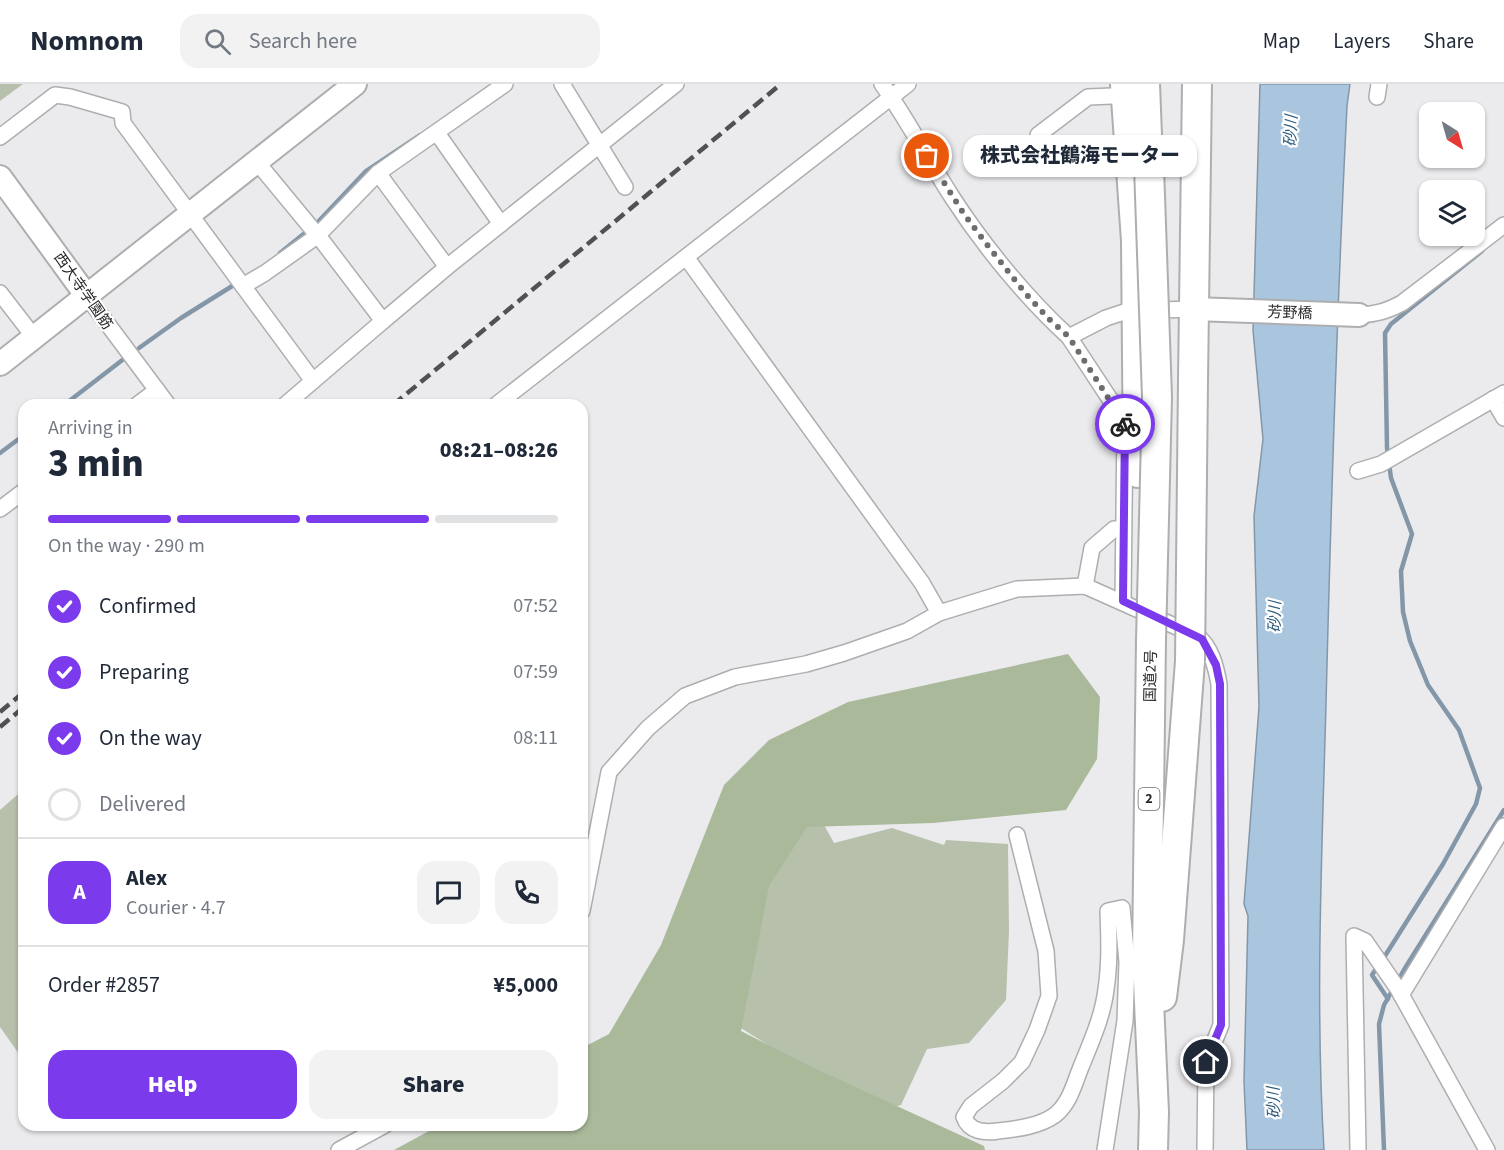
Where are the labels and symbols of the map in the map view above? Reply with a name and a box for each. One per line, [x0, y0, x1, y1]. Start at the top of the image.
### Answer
north arrow [1419, 102, 1485, 168]
water label: 砂川 [1279, 112, 1303, 148]
pin [901, 130, 952, 181]
callout: 株式会社鶴海モーター [963, 135, 1197, 177]
street label: 西大寺学園筋 [49, 248, 117, 334]
street label: 芳野橋 [1267, 302, 1313, 324]
courier [1095, 394, 1155, 454]
water label: 砂川 [1264, 599, 1286, 633]
street label: 国道2号 [1140, 650, 1162, 702]
road number: 2 [1138, 788, 1160, 810]
pin [1180, 1036, 1231, 1087]
water label: 砂川 [1262, 1085, 1286, 1119]

